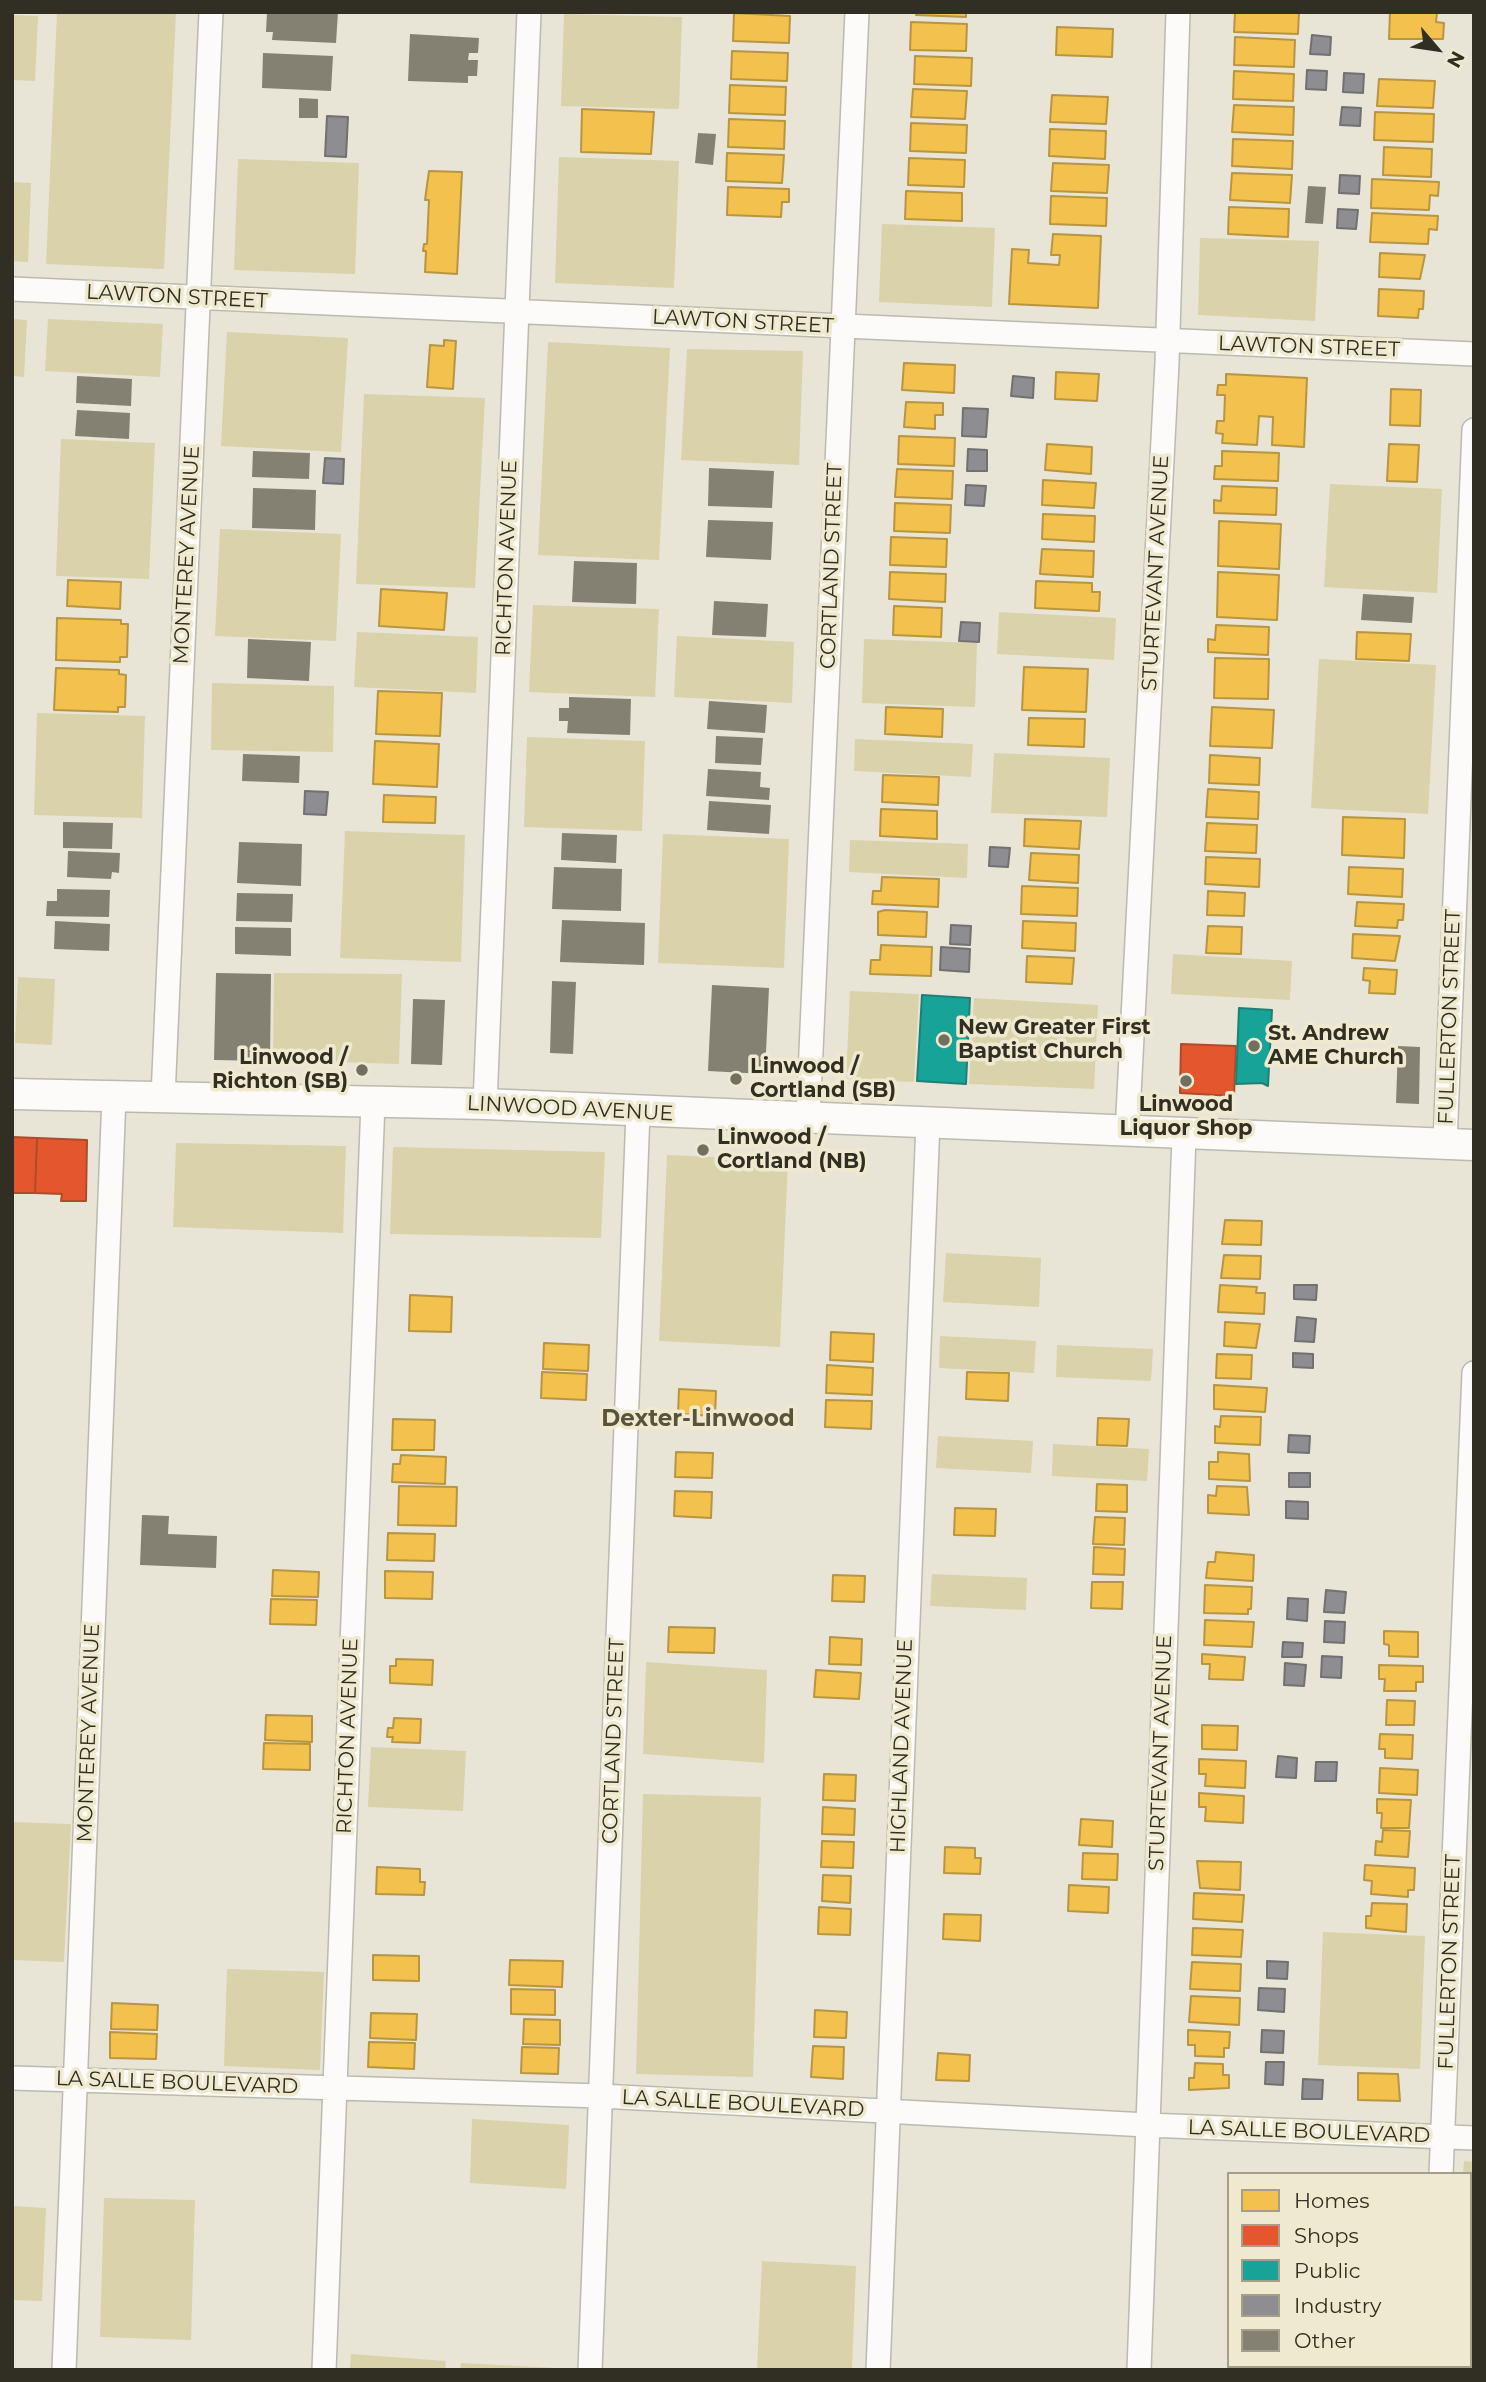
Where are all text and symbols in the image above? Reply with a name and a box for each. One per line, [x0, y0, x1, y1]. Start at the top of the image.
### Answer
north arrow [1402, 14, 1472, 84]
text: N [1442, 47, 1470, 72]
street label: LAWTON STREET [85, 280, 269, 314]
street label: LAWTON STREET [651, 305, 835, 339]
street label: LAWTON STREET [1218, 331, 1400, 363]
street label: MONTEREY AVENUE [169, 445, 205, 665]
street label: STURTEVANT AVENUE [1137, 455, 1175, 691]
street label: RICHTON AVENUE [491, 460, 523, 656]
street label: CORTLAND STREET [816, 463, 848, 669]
street label: FULLERTON STREET [1434, 909, 1466, 1125]
place label: New Greater First Baptist Church [958, 1015, 1151, 1065]
place label: St. Andrew AME Church [1268, 1021, 1404, 1071]
marker: New Greater First Baptist Church [936, 1032, 952, 1048]
marker: St. Andrew AME Church [1246, 1038, 1262, 1054]
place label: Linwood / Richton (SB) [212, 1045, 348, 1095]
place label: Linwood / Cortland (SB) [750, 1054, 896, 1104]
marker: Linwood / Richton (SB) [354, 1062, 370, 1078]
marker: Linwood / Cortland (SB) [728, 1071, 744, 1087]
marker: Linwood Liquor Shop [1178, 1073, 1194, 1089]
street label: LINWOOD AVENUE [466, 1091, 674, 1127]
place label: Linwood Liquor Shop [1120, 1092, 1252, 1142]
place label: Linwood / Cortland (NB) [717, 1125, 866, 1175]
marker: Linwood / Cortland (NB) [695, 1142, 711, 1158]
district label: Dexter-Linwood [601, 1405, 795, 1433]
street label: MONTEREY AVENUE [73, 1623, 105, 1843]
street label: STURTEVANT AVENUE [1144, 1635, 1178, 1871]
street label: RICHTON AVENUE [332, 1638, 364, 1834]
street label: CORTLAND STREET [598, 1638, 630, 1844]
street label: HIGHLAND AVENUE [886, 1638, 918, 1854]
street label: FULLERTON STREET [1434, 1854, 1466, 2070]
street label: LA SALLE BOULEVARD [55, 2066, 299, 2100]
street label: LA SALLE BOULEVARD [621, 2085, 865, 2123]
street label: LA SALLE BOULEVARD [1187, 2115, 1431, 2149]
legend [1227, 2172, 1472, 2368]
text: Homes [1294, 2188, 1369, 2213]
text: Shops [1294, 2223, 1359, 2248]
text: Public [1294, 2258, 1361, 2283]
text: Industry [1294, 2293, 1381, 2318]
text: Other [1294, 2328, 1356, 2353]

